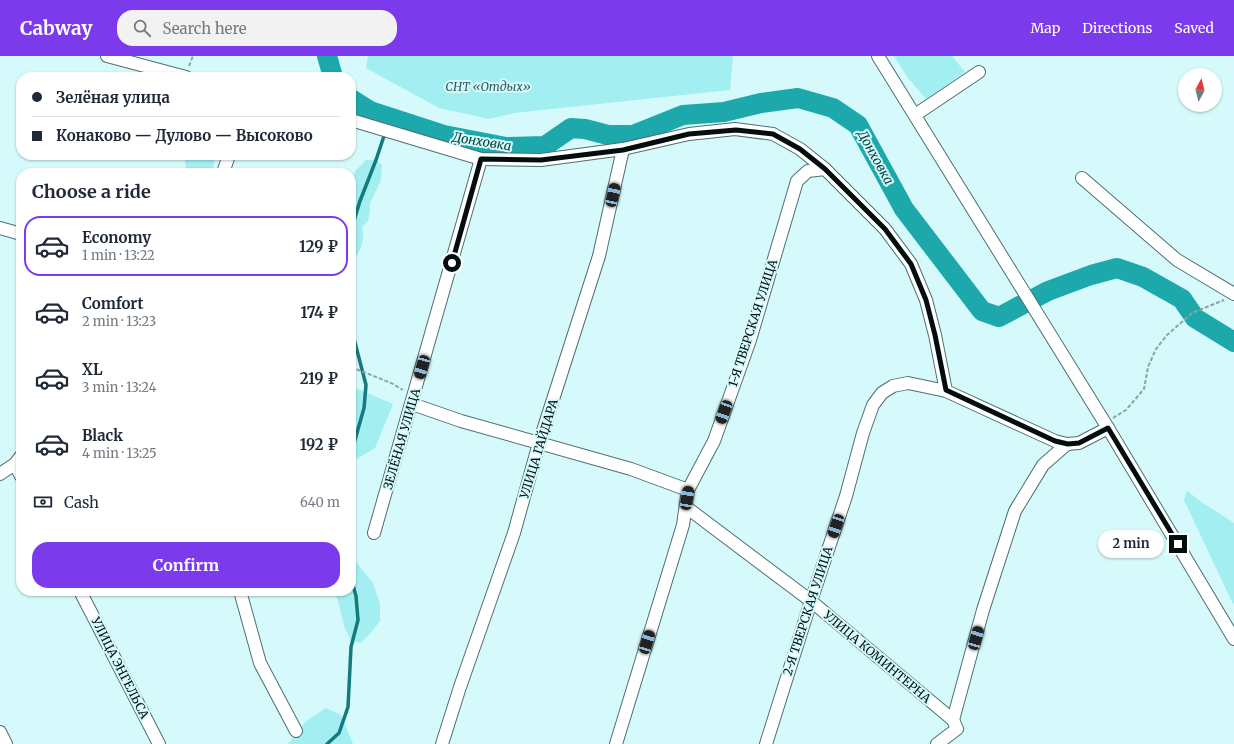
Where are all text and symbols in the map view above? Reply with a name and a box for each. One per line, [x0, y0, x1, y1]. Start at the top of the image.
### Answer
search box [117, 10, 397, 46]
text: Cabway [20, 16, 93, 40]
icon: search [131, 17, 153, 39]
text: Search here [163, 19, 247, 38]
text: Map [1030, 19, 1060, 37]
text: Directions [1082, 19, 1152, 37]
text: Saved [1174, 19, 1214, 37]
north arrow [1178, 68, 1222, 112]
map controls [1178, 68, 1222, 112]
park label: СНТ «Отдых» [445, 79, 531, 94]
text: Зелёная улица [56, 88, 170, 107]
text: Конаково — Дулово — Высоково [56, 126, 313, 145]
water label: Донховка [853, 126, 897, 187]
water label: Донховка [450, 128, 513, 155]
text: Choose a ride [32, 180, 151, 203]
car [605, 182, 621, 208]
icon: car [34, 228, 70, 264]
text: Economy [82, 228, 151, 247]
text: 129 ₽ [299, 237, 338, 256]
text: 1 min · 13:22 [82, 247, 155, 264]
route start [443, 254, 461, 272]
street label: 1-Я ТВЕРСКАЯ УЛИЦА [725, 257, 780, 389]
icon: car [34, 294, 70, 330]
text: Comfort [82, 294, 143, 313]
text: 174 ₽ [300, 303, 338, 322]
text: 2 min · 13:23 [82, 313, 156, 330]
car [413, 354, 431, 380]
icon: car [34, 360, 70, 396]
text: XL [82, 360, 103, 379]
text: 219 ₽ [300, 369, 338, 388]
text: 3 min · 13:24 [82, 379, 157, 396]
street label: ЗЕЛЁНАЯ УЛИЦА [380, 386, 423, 491]
street label: УЛИЦА ГАЙДАРА [516, 397, 561, 501]
car [714, 399, 734, 425]
icon: car [34, 426, 70, 462]
text: Black [82, 426, 123, 445]
text: 192 ₽ [300, 435, 338, 454]
text: 4 min · 13:25 [82, 445, 157, 462]
car [679, 485, 695, 511]
icon: cash [32, 491, 54, 513]
text: Cash [64, 493, 99, 512]
text: 640 m [300, 494, 340, 511]
car [826, 513, 846, 539]
callout: 2 min [1098, 530, 1164, 558]
text: 2 min [1112, 535, 1150, 552]
route end [1169, 535, 1187, 553]
button: Confirm [32, 542, 340, 588]
street label: 2-Я ТВЕРСКАЯ УЛИЦА [780, 544, 836, 677]
street label: УЛИЦА КОМИНТЕРНА [820, 607, 935, 706]
street label: УЛИЦА ЭНГЕЛЬСА [88, 614, 153, 722]
car [967, 625, 985, 651]
car [638, 629, 656, 655]

